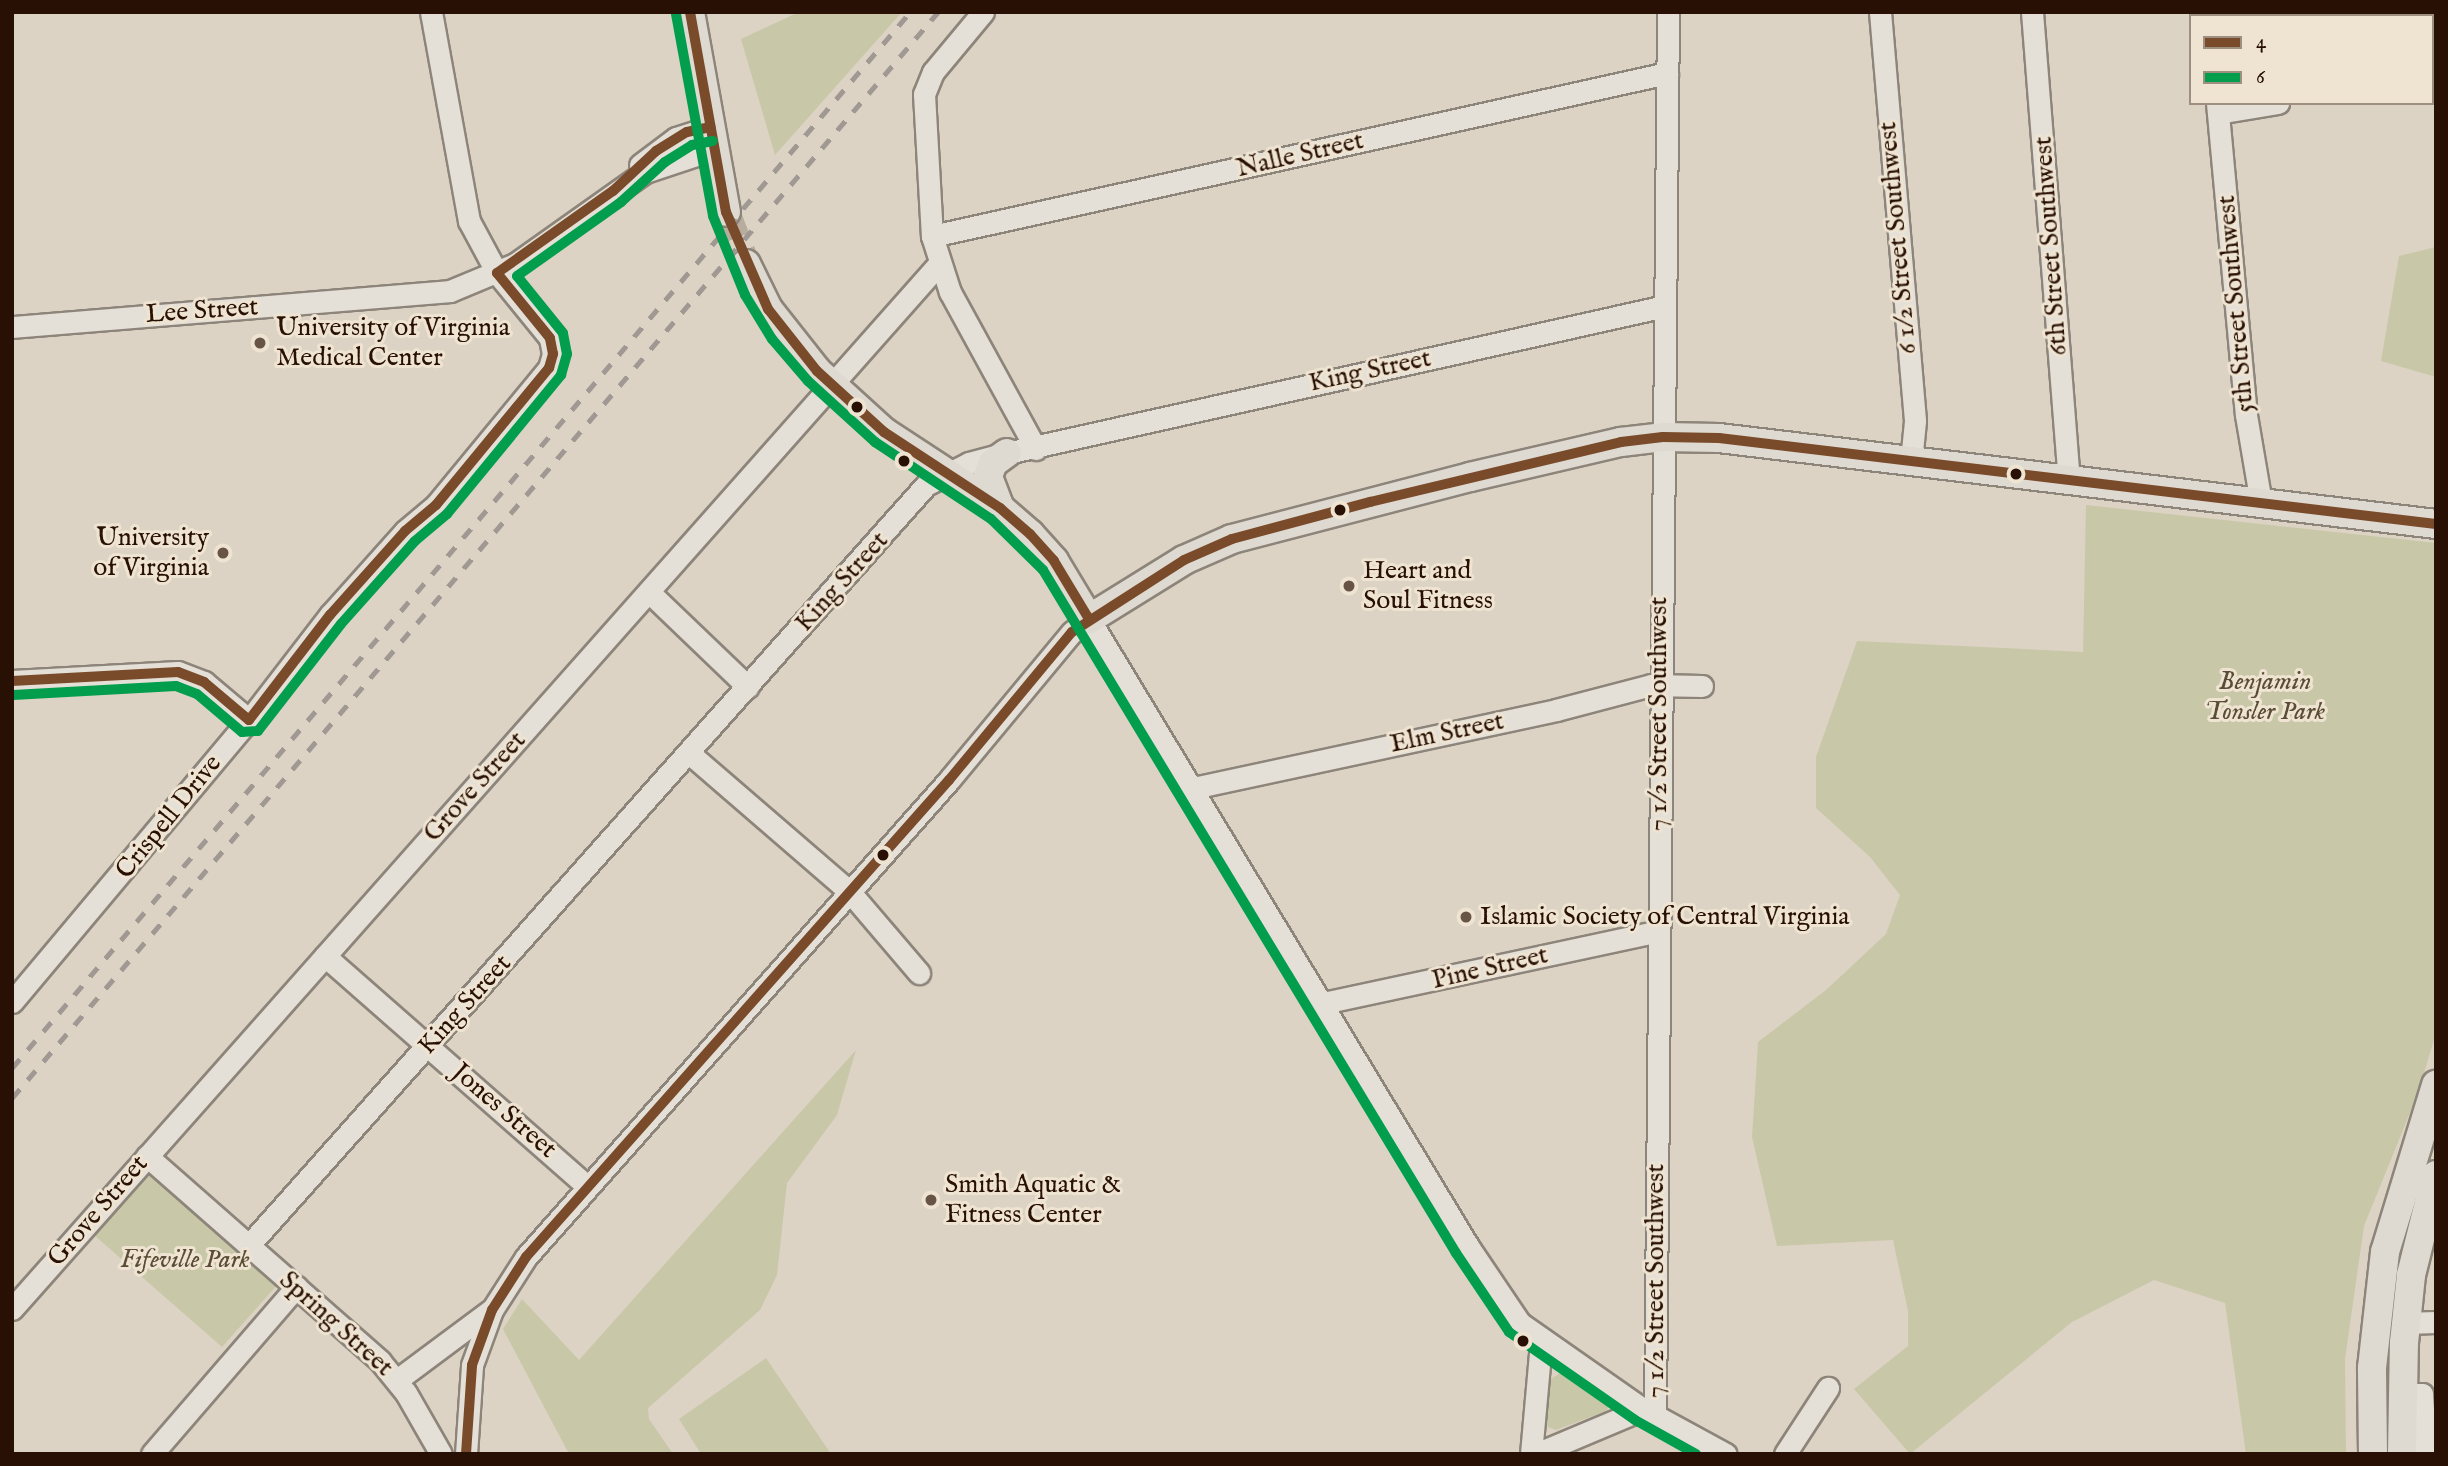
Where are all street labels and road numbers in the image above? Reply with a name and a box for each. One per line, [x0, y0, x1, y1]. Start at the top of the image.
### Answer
street label: 6 1/2 Street Southwest [1872, 120, 1924, 356]
street label: Nalle Street [1233, 125, 1367, 185]
street label: 6th Street Southwest [2028, 135, 2074, 357]
street label: 5th Street Southwest [2211, 194, 2261, 414]
street label: Lee Street [145, 292, 259, 330]
street label: King Street [1306, 343, 1434, 399]
street label: King Street [789, 525, 895, 639]
street label: 7 1/2 Street Southwest [1643, 597, 1675, 831]
street label: Elm Street [1387, 706, 1507, 760]
street label: Grove Street [417, 725, 533, 849]
street label: Crispell Drive [109, 749, 229, 885]
street label: Pine Street [1429, 940, 1551, 996]
street label: King Street [412, 948, 518, 1062]
street label: Jones Street [445, 1057, 563, 1165]
street label: Grove Street [41, 1149, 155, 1273]
street label: 7 1/2 Street Southwest [1640, 1164, 1672, 1398]
street label: Spring Street [273, 1265, 399, 1383]

